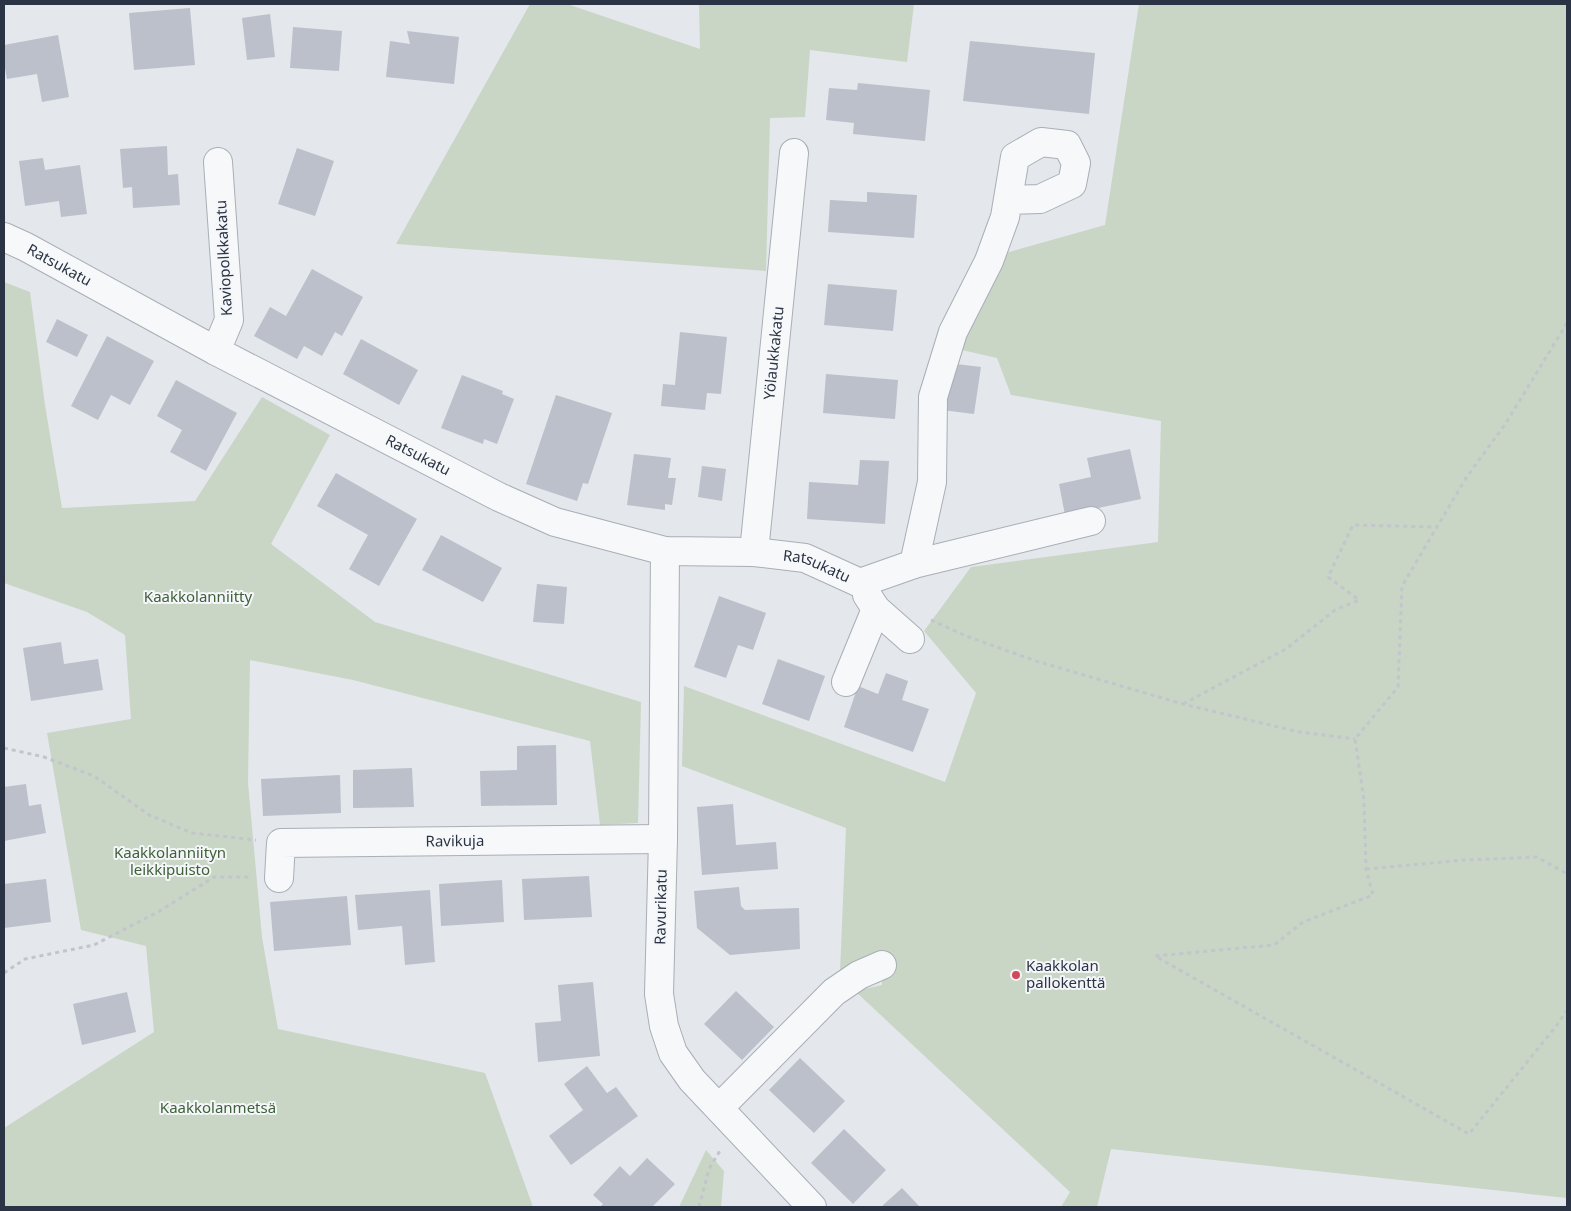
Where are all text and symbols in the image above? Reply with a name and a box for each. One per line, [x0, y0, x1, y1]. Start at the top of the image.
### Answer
street label: Kaviopolkkakatu [210, 200, 236, 316]
street label: Ratsukatu [24, 239, 96, 290]
street label: Yölaukkakatu [758, 305, 788, 401]
street label: Ratsukatu [382, 429, 454, 479]
street label: Ratsukatu [782, 544, 854, 586]
park label: Kaakkolanniitty [144, 586, 252, 606]
street label: Ravikuja [425, 830, 484, 850]
park label: Kaakkolanniityn leikkipuisto [114, 842, 226, 879]
street label: Ravurikatu [649, 869, 671, 945]
place label: Kaakkolan pallokenttä [1026, 955, 1105, 992]
marker: Kaakkolan pallokenttä [1010, 969, 1022, 981]
park label: Kaakkolanmetsä [160, 1097, 276, 1117]

